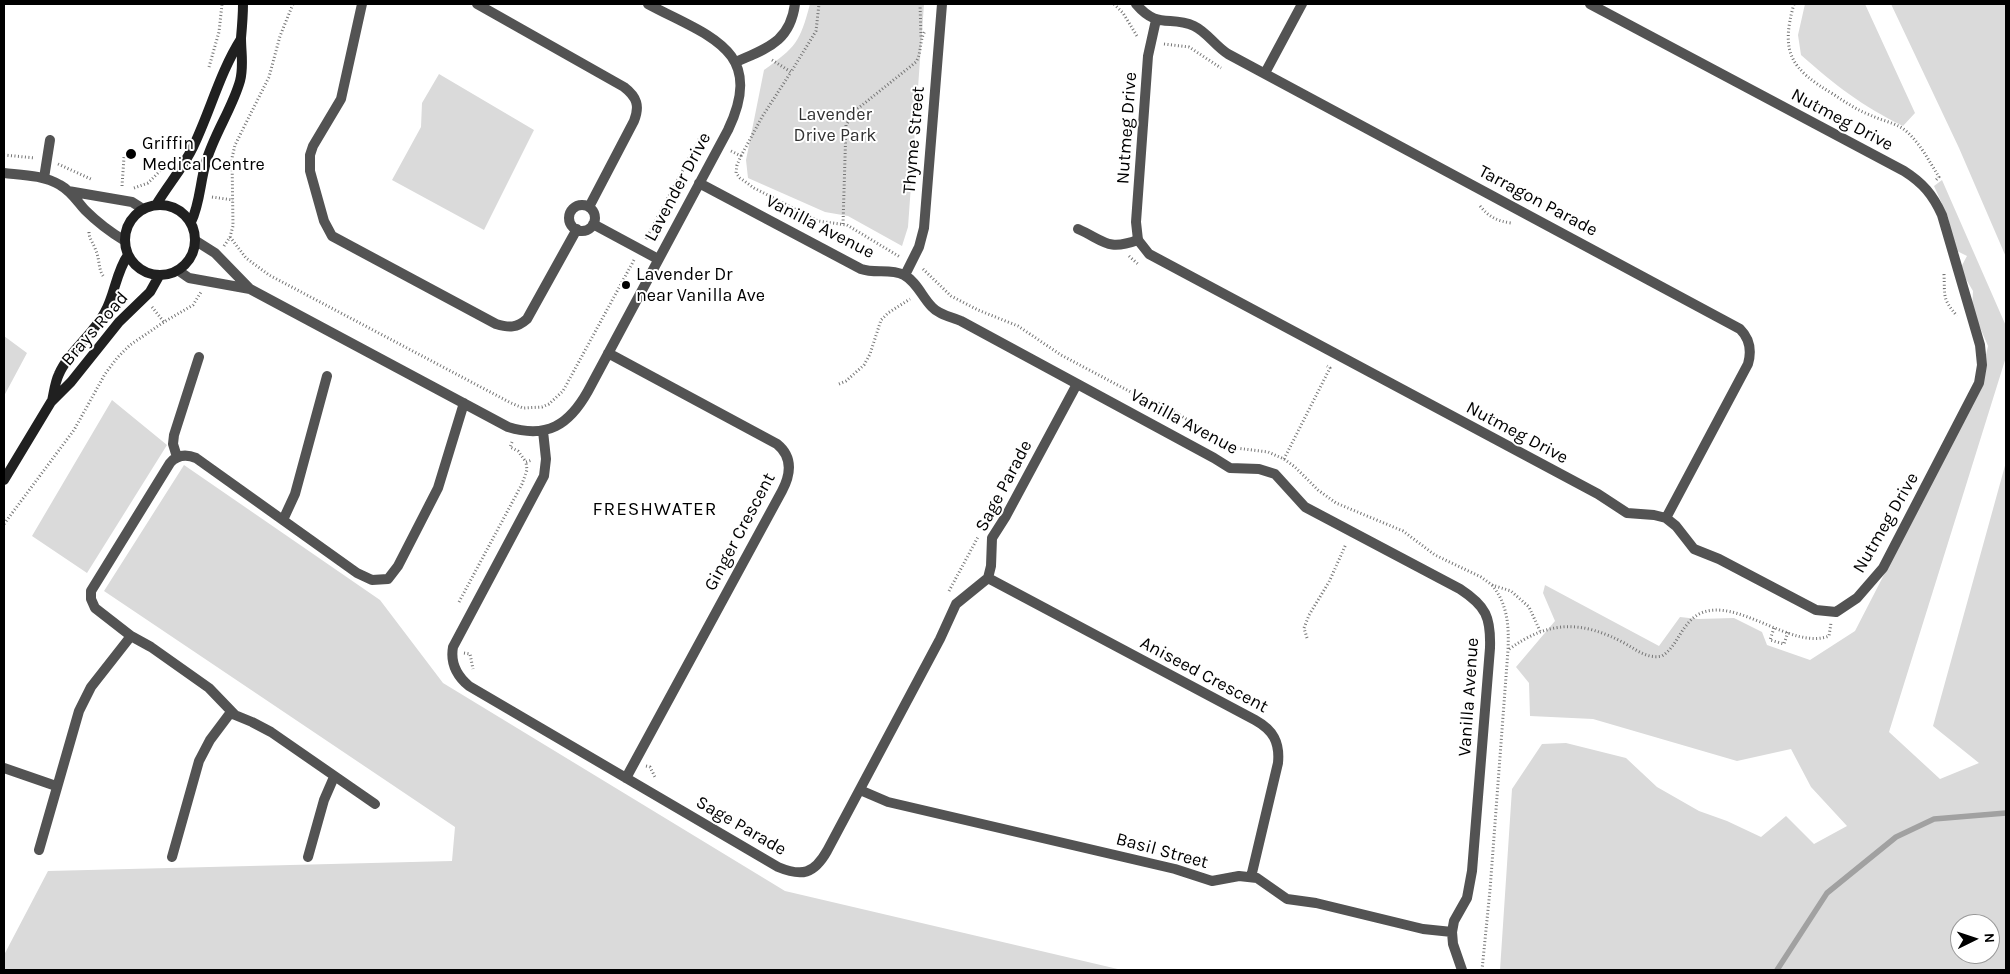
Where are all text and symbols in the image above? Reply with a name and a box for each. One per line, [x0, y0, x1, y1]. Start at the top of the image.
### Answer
street label: Nutmeg Drive [1112, 71, 1142, 185]
street label: Nutmeg Drive [1787, 84, 1897, 156]
street label: Thyme Street [899, 85, 929, 195]
park label: Lavender Drive Park [794, 104, 876, 146]
street label: Lavender Drive [640, 129, 716, 245]
place label: Griffin Medical Centre [142, 133, 265, 176]
marker: Griffin Medical Centre [124, 147, 138, 161]
street label: Tarragon Parade [1475, 161, 1601, 241]
street label: Vanilla Avenue [762, 190, 878, 264]
place label: Lavender Dr near Vanilla Ave [636, 264, 765, 306]
marker: Lavender Dr near Vanilla Ave [620, 279, 632, 291]
street label: Brays Road [57, 288, 133, 370]
street label: Vanilla Avenue [1126, 384, 1242, 460]
street label: Nutmeg Drive [1462, 397, 1572, 469]
street label: Sage Parade [971, 436, 1037, 536]
street label: Ginger Crescent [700, 469, 780, 595]
street label: Nutmeg Drive [1849, 469, 1923, 577]
district label: FRESHWATER [591, 499, 719, 521]
street label: Aniseed Crescent [1136, 632, 1272, 718]
street label: Vanilla Avenue [1454, 637, 1484, 757]
street label: Sage Parade [692, 791, 790, 861]
street label: Basil Street [1113, 828, 1211, 874]
north arrow [1950, 914, 2000, 964]
text: N [1981, 932, 1998, 944]

